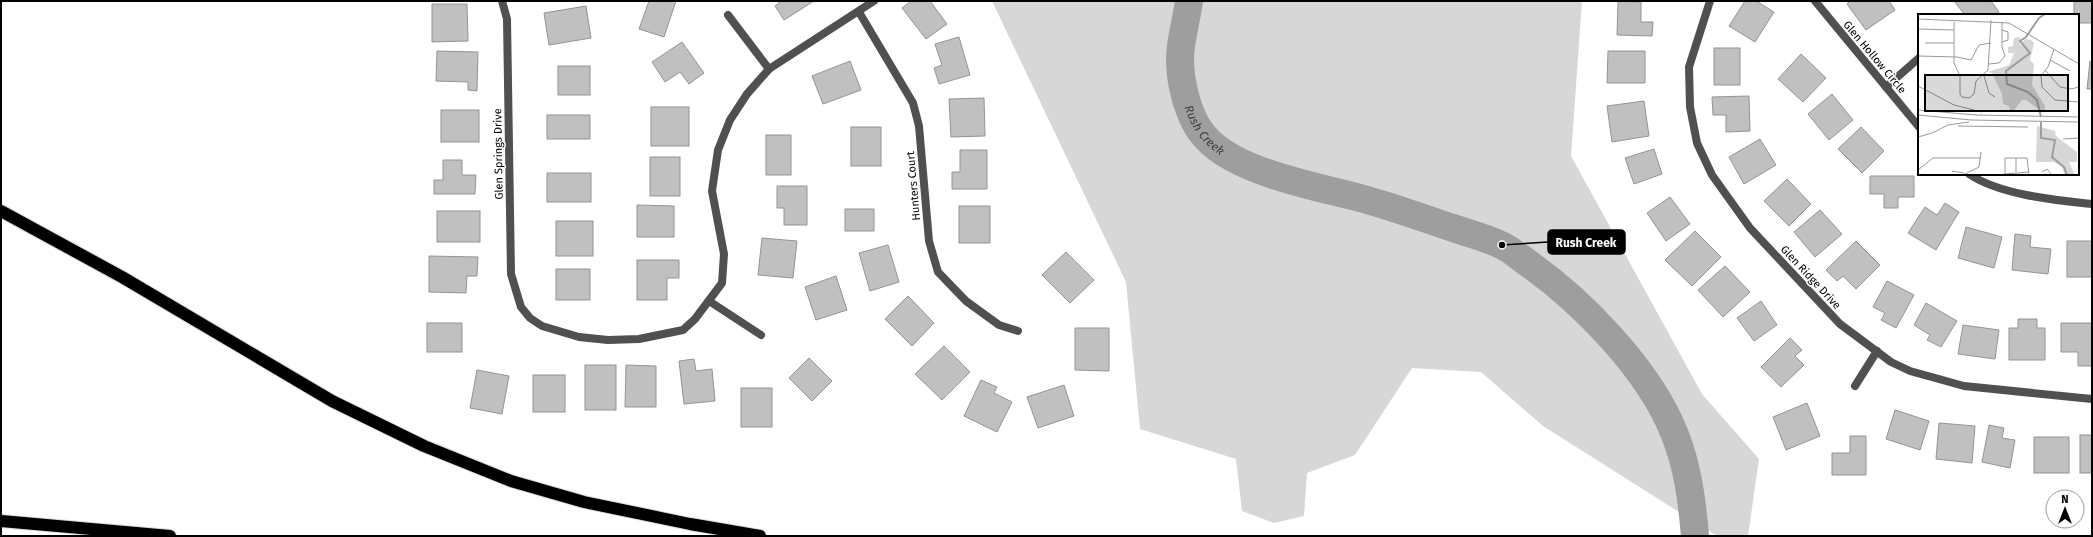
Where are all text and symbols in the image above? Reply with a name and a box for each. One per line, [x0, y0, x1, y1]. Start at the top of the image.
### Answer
inset map [1918, 14, 2079, 175]
street label: Glen Hollow Circle [1841, 18, 1909, 96]
water label: Rush Creek [1181, 103, 1227, 158]
street label: Glen Springs Drive [491, 108, 506, 200]
street label: Hunters Court [904, 151, 923, 221]
callout: Rush Creek [1548, 230, 1625, 254]
text: Rush Creek [1556, 236, 1617, 250]
street label: Glen Ridge Drive [1778, 243, 1843, 312]
north arrow [2045, 489, 2085, 529]
text: N [2061, 493, 2069, 506]

